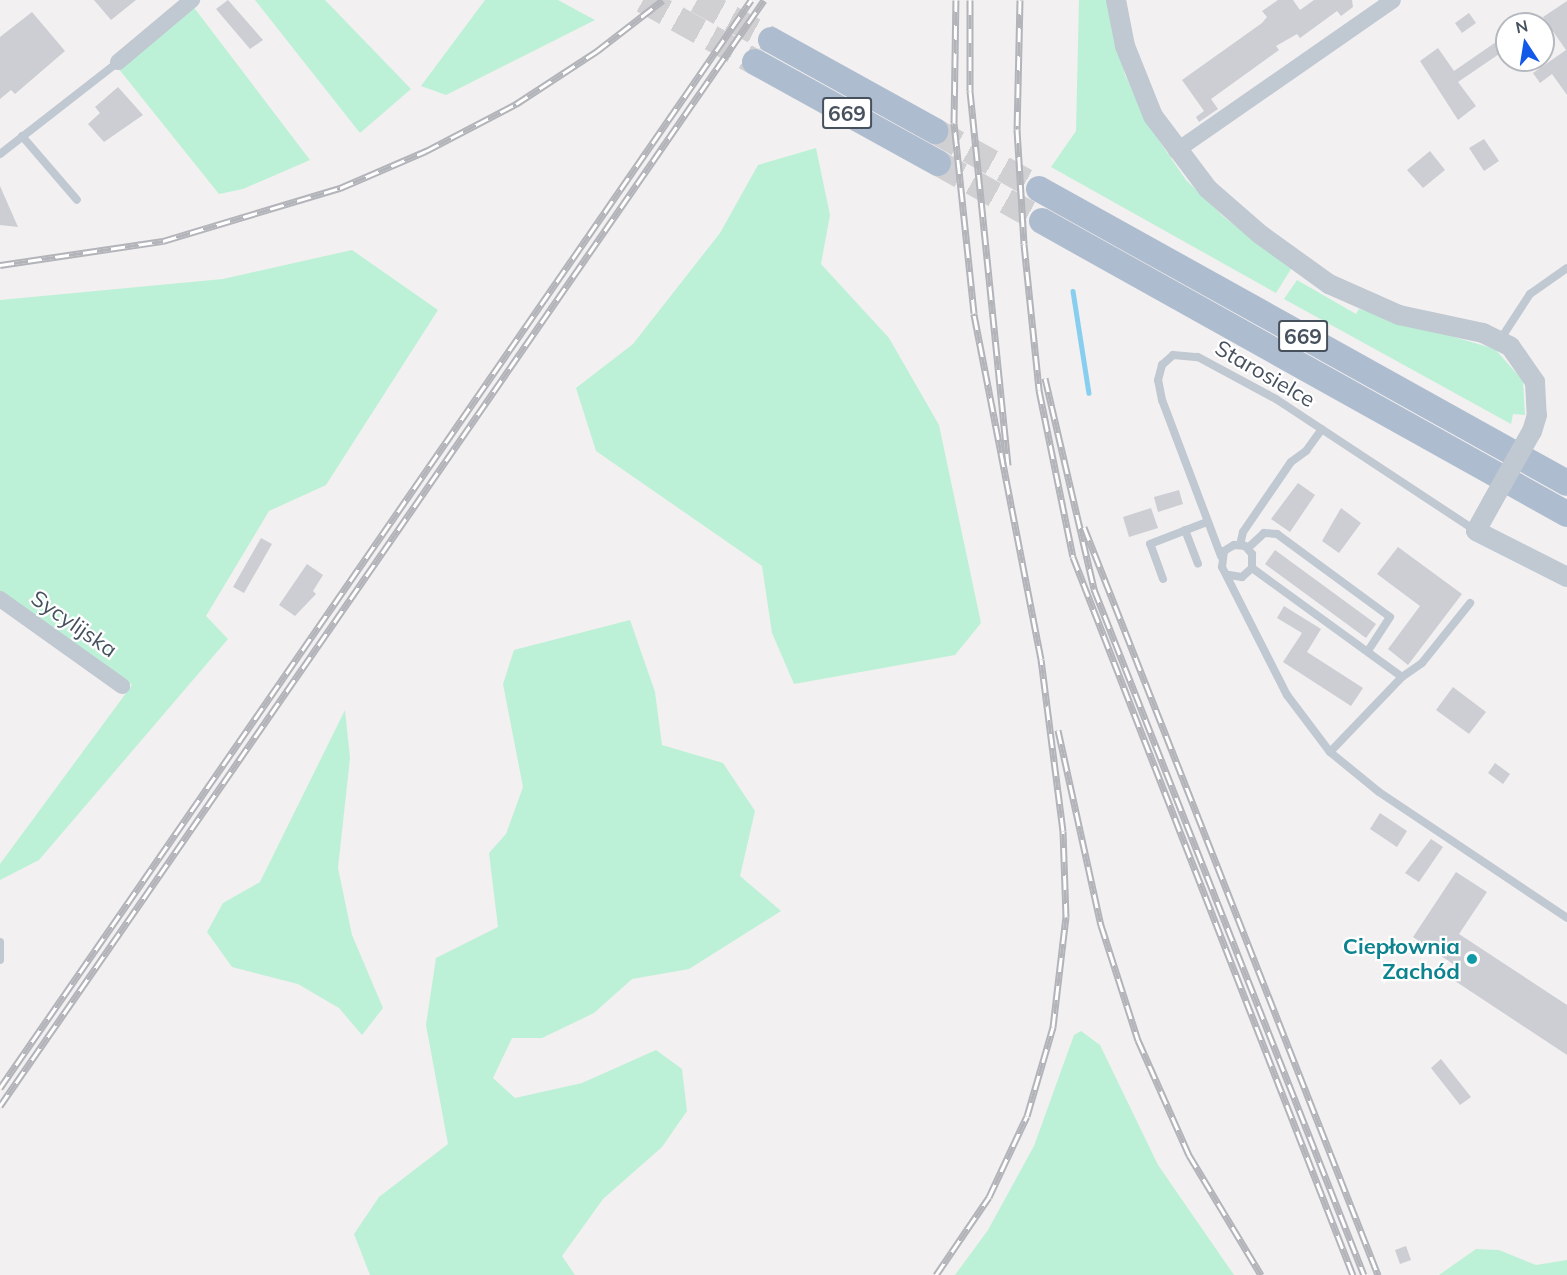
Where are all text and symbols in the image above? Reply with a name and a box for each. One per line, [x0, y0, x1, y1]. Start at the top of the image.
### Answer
north arrow [1495, 12, 1555, 72]
text: N [1514, 15, 1530, 37]
road number: 669 [822, 95, 872, 131]
road number: 669 [1278, 318, 1328, 354]
street label: Starosielce [1210, 335, 1320, 413]
street label: Sycylijska [26, 585, 122, 663]
place label: Ciepłownia Zachód [1343, 933, 1460, 984]
marker: Ciepłownia Zachód [1465, 952, 1479, 966]

